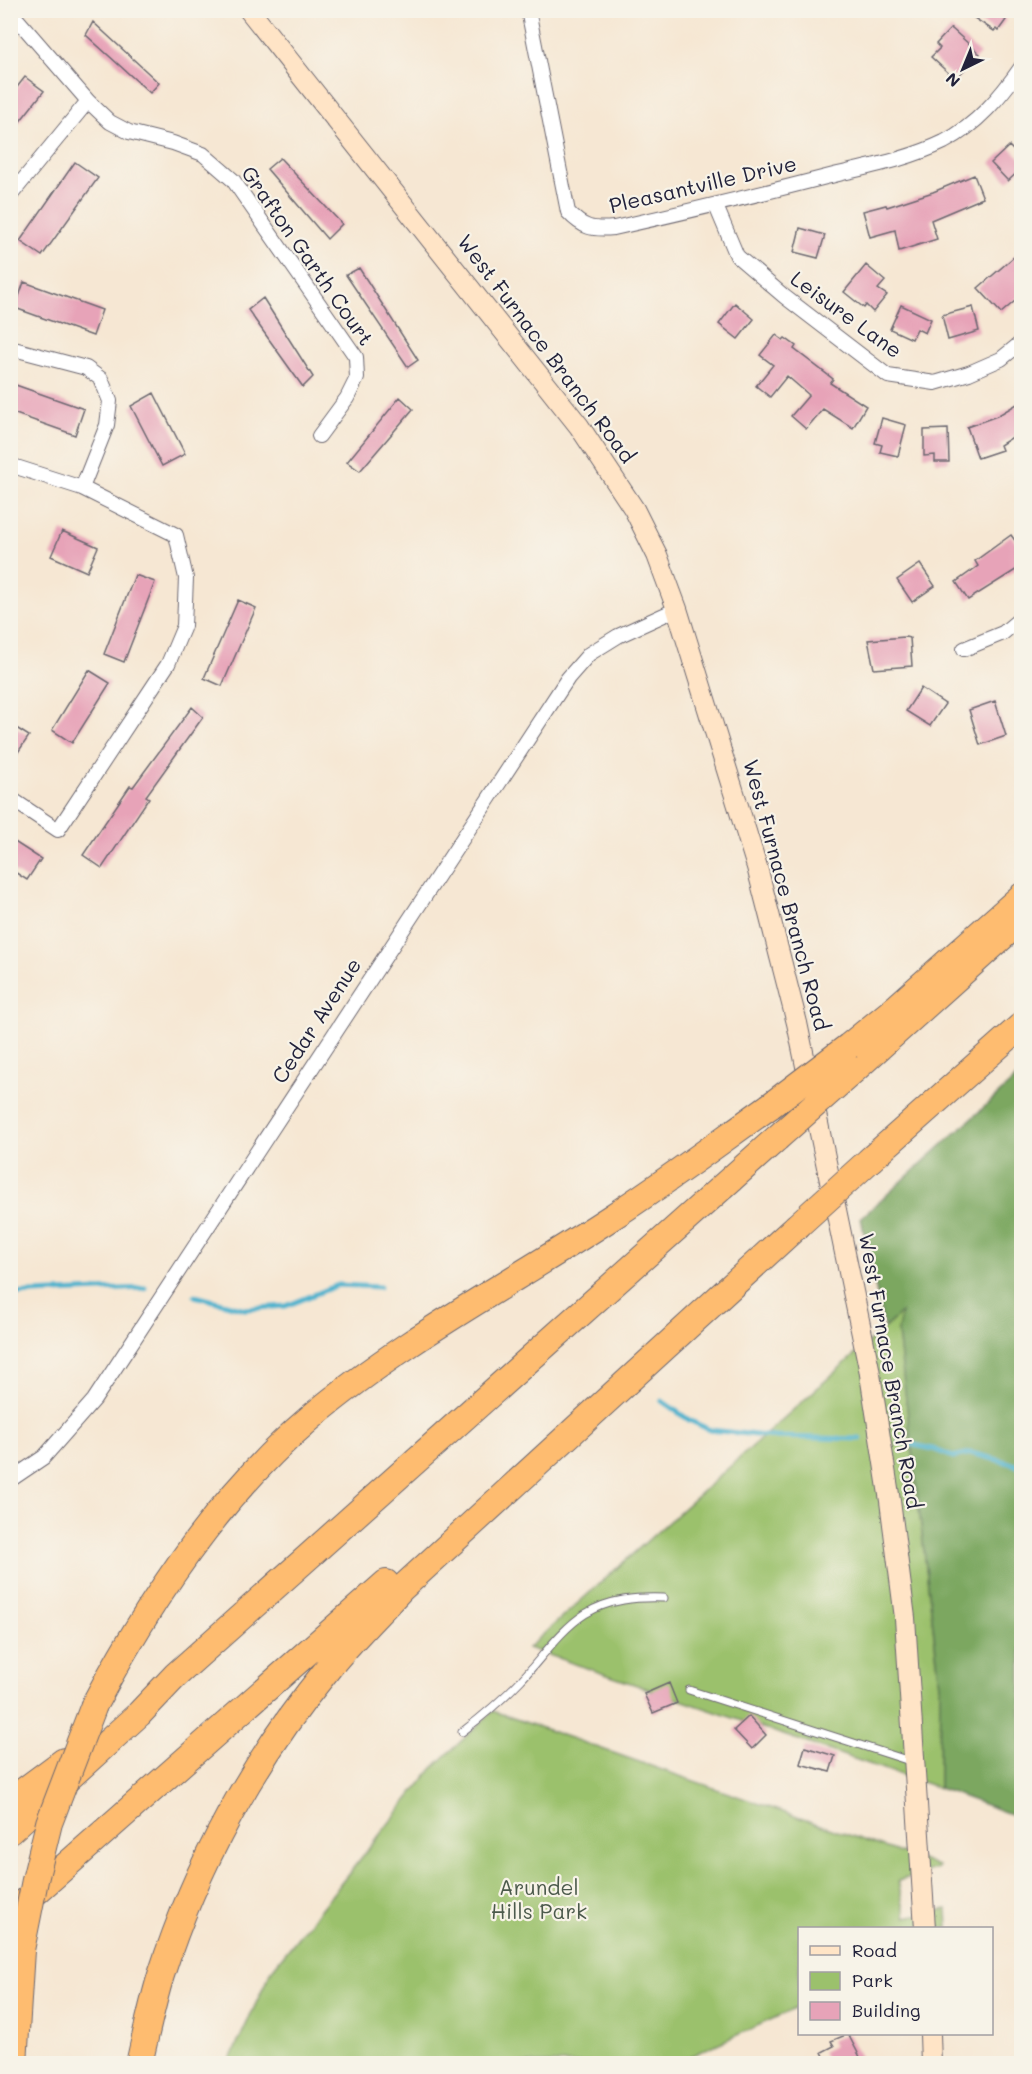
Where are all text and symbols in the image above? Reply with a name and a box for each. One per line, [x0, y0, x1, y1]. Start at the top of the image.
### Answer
north arrow [933, 39, 993, 99]
text: N [941, 69, 964, 92]
street label: Pleasantville Drive [606, 149, 799, 218]
street label: Grafton Garth Court [236, 160, 380, 350]
street label: West Furnace Branch Road [452, 228, 642, 468]
street label: Leisure Lane [786, 264, 908, 363]
street label: West Furnace Branch Road [738, 756, 837, 1033]
street label: Cedar Avenue [265, 952, 366, 1088]
street label: West Furnace Branch Road [854, 1231, 929, 1511]
park label: Arundel Hills Park [491, 1873, 587, 1924]
legend [798, 1927, 993, 2035]
text: Road [852, 1938, 897, 1962]
text: Park [852, 1968, 893, 1992]
text: Building [852, 1998, 920, 2022]

